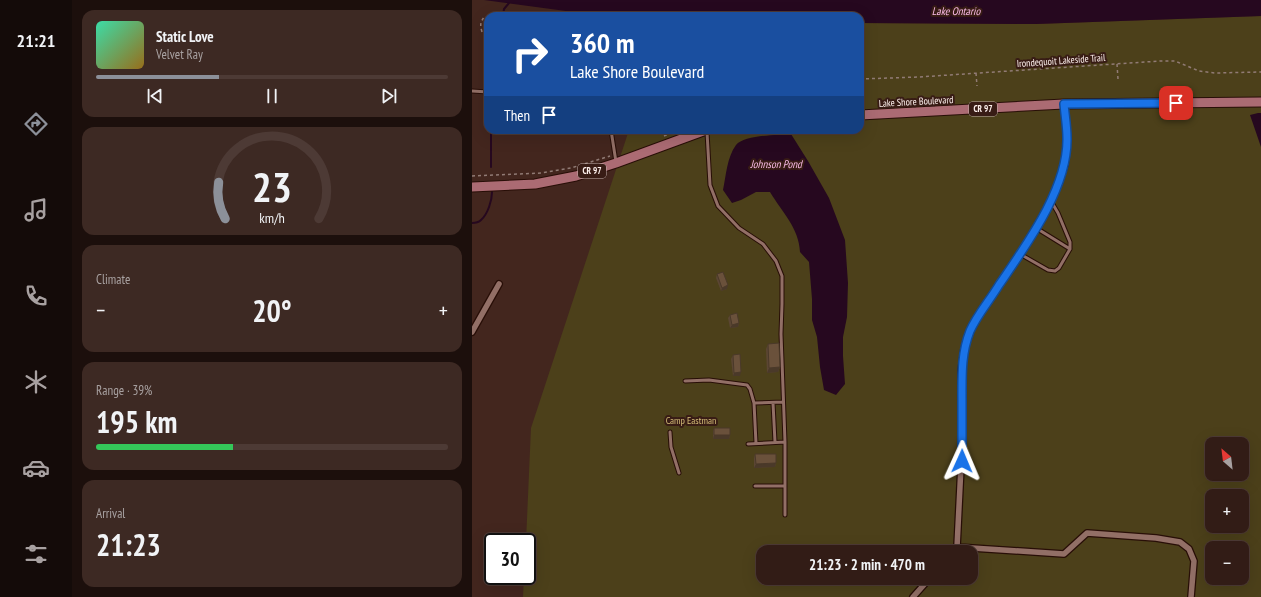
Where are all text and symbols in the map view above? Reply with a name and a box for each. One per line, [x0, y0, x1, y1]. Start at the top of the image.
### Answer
water label: Lake Ontario [932, 4, 981, 18]
text: 360 m [570, 24, 634, 61]
text: Static Love [156, 27, 214, 46]
icon: right [504, 28, 556, 80]
text: 21:21 [17, 29, 55, 52]
text: Velvet Ray [156, 46, 203, 63]
street label: Irondequoit Lakeside Trail [1016, 51, 1106, 70]
text: Lake Shore Boulevard [570, 60, 704, 83]
icon: previous [144, 85, 166, 107]
icon: pause [261, 85, 283, 107]
icon: next [378, 85, 400, 107]
pin [1159, 86, 1193, 120]
icon: arrive [1165, 92, 1187, 114]
street label: Lake Shore Boulevard [878, 93, 954, 110]
road number: CR 97 [969, 102, 997, 116]
icon: arrive [538, 104, 560, 126]
text: Then [504, 106, 530, 125]
icon: directions [22, 110, 50, 138]
water label: Johnson Pond [749, 157, 804, 171]
text: 23 [252, 160, 292, 213]
road number: CR 97 [578, 164, 606, 178]
icon: music [22, 196, 50, 224]
text: km/h [259, 208, 285, 227]
text: Climate [96, 271, 130, 288]
icon: phone [22, 282, 50, 310]
text: 20° [252, 291, 292, 330]
text: − [96, 296, 105, 324]
text: + [439, 296, 448, 324]
icon: climate [22, 368, 50, 396]
text: Range · 39% [96, 382, 152, 399]
text: 195 km [96, 402, 177, 441]
park label: Camp Eastman [666, 414, 716, 427]
north arrow [1205, 437, 1249, 481]
map controls [1205, 437, 1249, 585]
position arrow [941, 440, 983, 482]
icon: car [22, 454, 50, 482]
button: + [1205, 489, 1249, 533]
text: Arrival [96, 505, 125, 522]
text: 21:23 [96, 525, 161, 564]
speed limit sign: 30 [484, 533, 536, 585]
icon: filters [22, 540, 50, 568]
button: − [1205, 541, 1249, 585]
text: 21:23 · 2 min · 470 m [809, 555, 925, 574]

